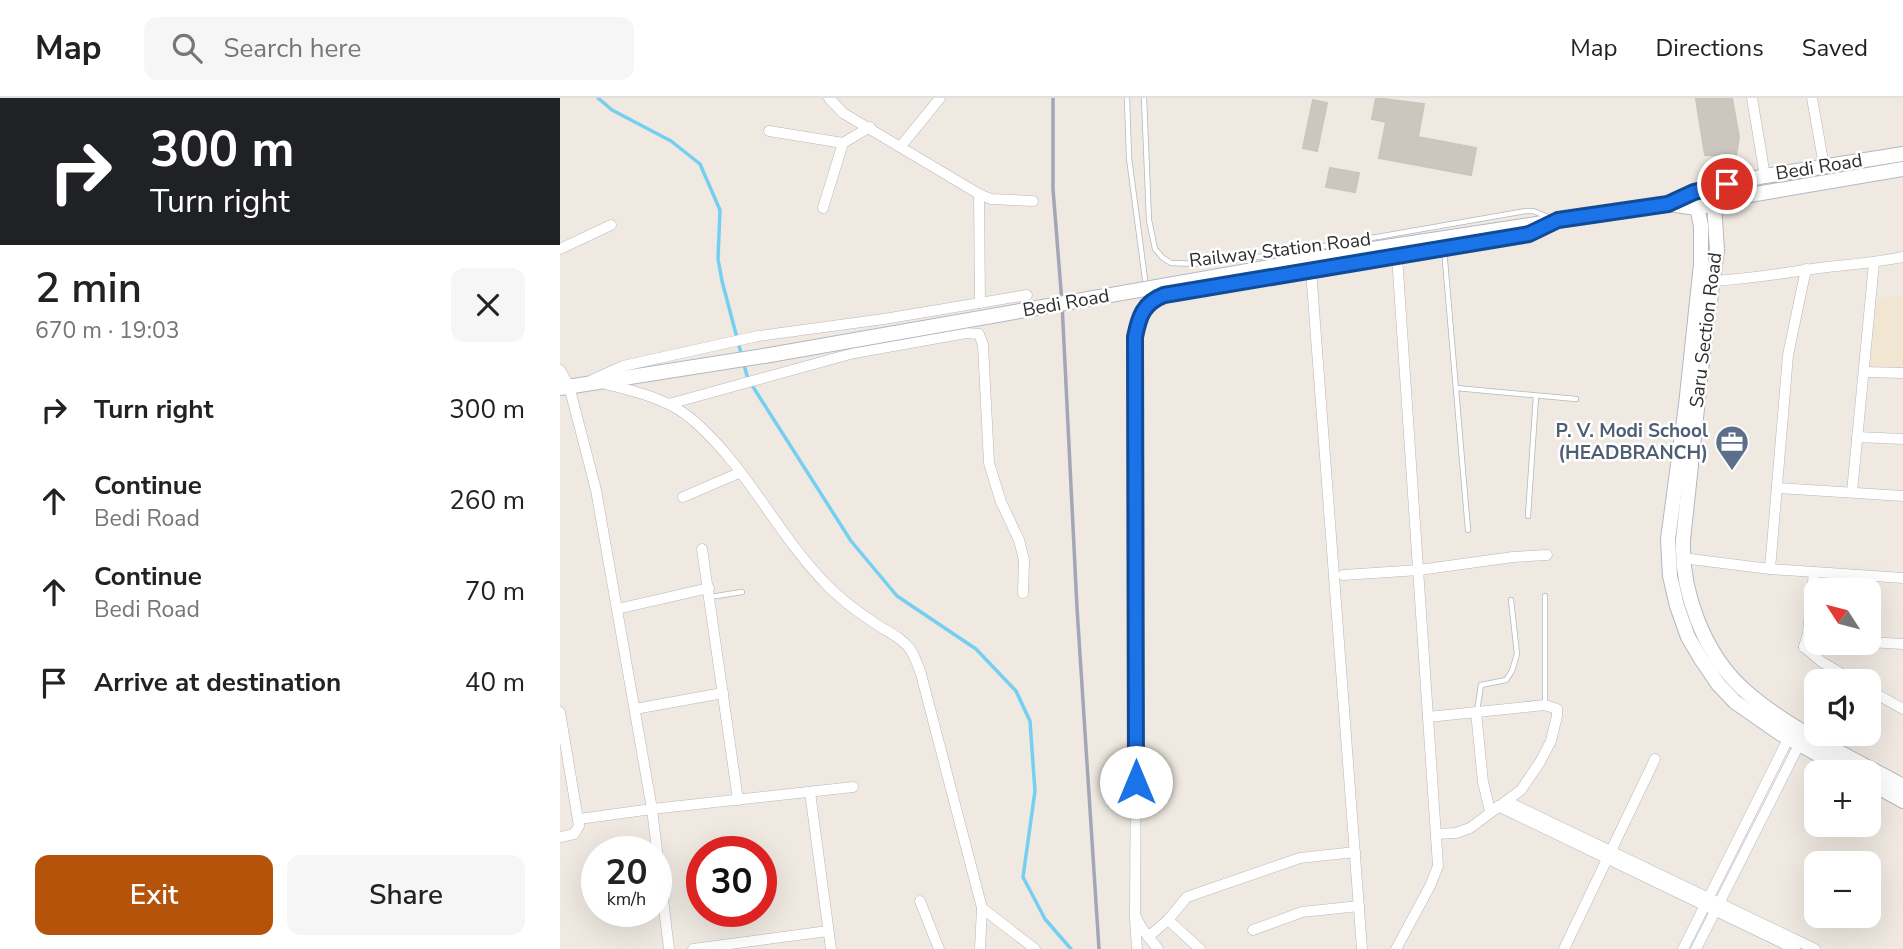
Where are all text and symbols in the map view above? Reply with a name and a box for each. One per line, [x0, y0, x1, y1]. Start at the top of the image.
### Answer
search box [144, 17, 634, 80]
text: Map [35, 26, 102, 71]
icon: search [168, 29, 206, 67]
text: Search here [224, 31, 361, 66]
text: Map [1570, 32, 1617, 64]
text: Directions [1655, 32, 1764, 64]
text: Saved [1802, 32, 1868, 64]
text: 300 m [150, 116, 294, 183]
icon: right [35, 126, 126, 217]
street label: Bedi Road [1774, 147, 1864, 187]
pin [1697, 154, 1757, 214]
icon: arrive [1708, 165, 1746, 203]
text: Turn right [150, 180, 290, 223]
street label: Railway Station Road [1188, 226, 1372, 274]
street label: Saru Section Road [1684, 251, 1728, 409]
text: 2 min [35, 260, 142, 317]
button: close [451, 268, 525, 342]
street label: Bedi Road [1021, 283, 1111, 323]
text: 670 m · 19:03 [35, 315, 180, 346]
icon: right [35, 391, 73, 429]
text: Turn right [94, 392, 213, 427]
text: 300 m [449, 392, 525, 427]
place label: P. V. Modi School (HEADBRANCH) [1556, 418, 1708, 466]
office icon: P. V. Modi School (HEADBRANCH) [1713, 423, 1751, 472]
text: Continue [94, 468, 202, 503]
icon: ahead [35, 482, 73, 520]
text: 260 m [449, 483, 525, 518]
text: Bedi Road [94, 503, 200, 534]
text: Continue [94, 559, 202, 594]
icon: ahead [35, 573, 73, 611]
text: 70 m [465, 574, 525, 609]
north arrow [1804, 578, 1881, 654]
map controls [1804, 578, 1881, 928]
text: Bedi Road [94, 594, 200, 625]
icon: arrive [35, 664, 73, 702]
text: Arrive at destination [94, 665, 341, 700]
text: 40 m [465, 665, 525, 700]
button: sound [1804, 669, 1881, 746]
position arrow [1099, 745, 1173, 819]
button: + [1804, 760, 1881, 837]
speed limit sign: 30 [686, 836, 777, 927]
text: 20 [605, 849, 648, 896]
button: − [1804, 851, 1881, 928]
button: Exit [35, 855, 273, 935]
button: Share [287, 855, 525, 935]
text: km/h [607, 887, 646, 911]

